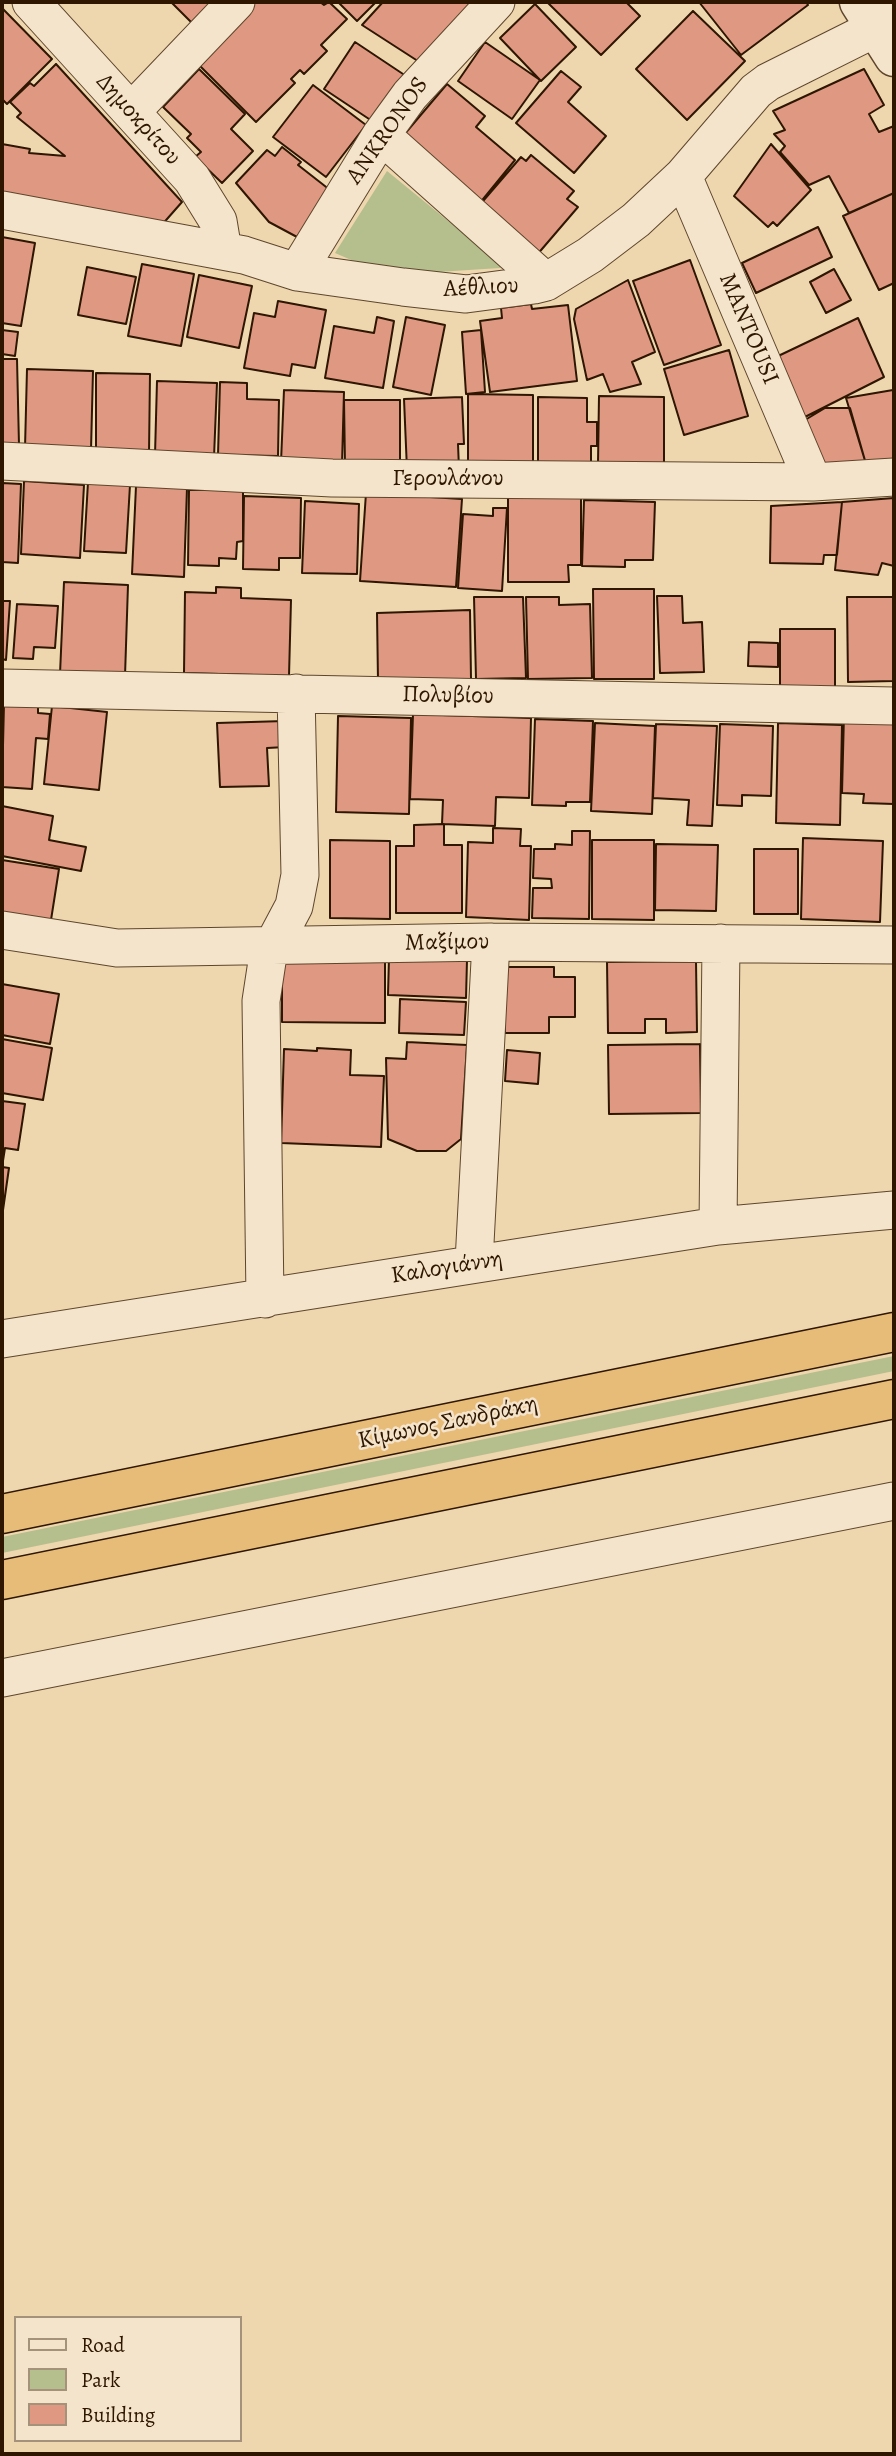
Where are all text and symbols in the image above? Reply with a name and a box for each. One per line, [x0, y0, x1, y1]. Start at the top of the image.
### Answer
street label: Δημοκρίτου [89, 68, 187, 172]
street label: ANKRONOS [341, 72, 435, 190]
street label: MANTOUSI [712, 269, 784, 389]
street label: Αέθλιου [443, 272, 519, 304]
street label: Γερουλάνου [392, 465, 504, 493]
street label: Πολυβίου [402, 681, 494, 711]
street label: Μαξίμου [404, 928, 490, 958]
street label: Καλογιάννη [389, 1245, 505, 1291]
street label: Κίμωνος Σανδράκη [356, 1390, 540, 1456]
legend [14, 2316, 242, 2442]
text: Road [81, 2331, 125, 2359]
text: Park [81, 2366, 120, 2394]
text: Building [81, 2401, 155, 2429]

